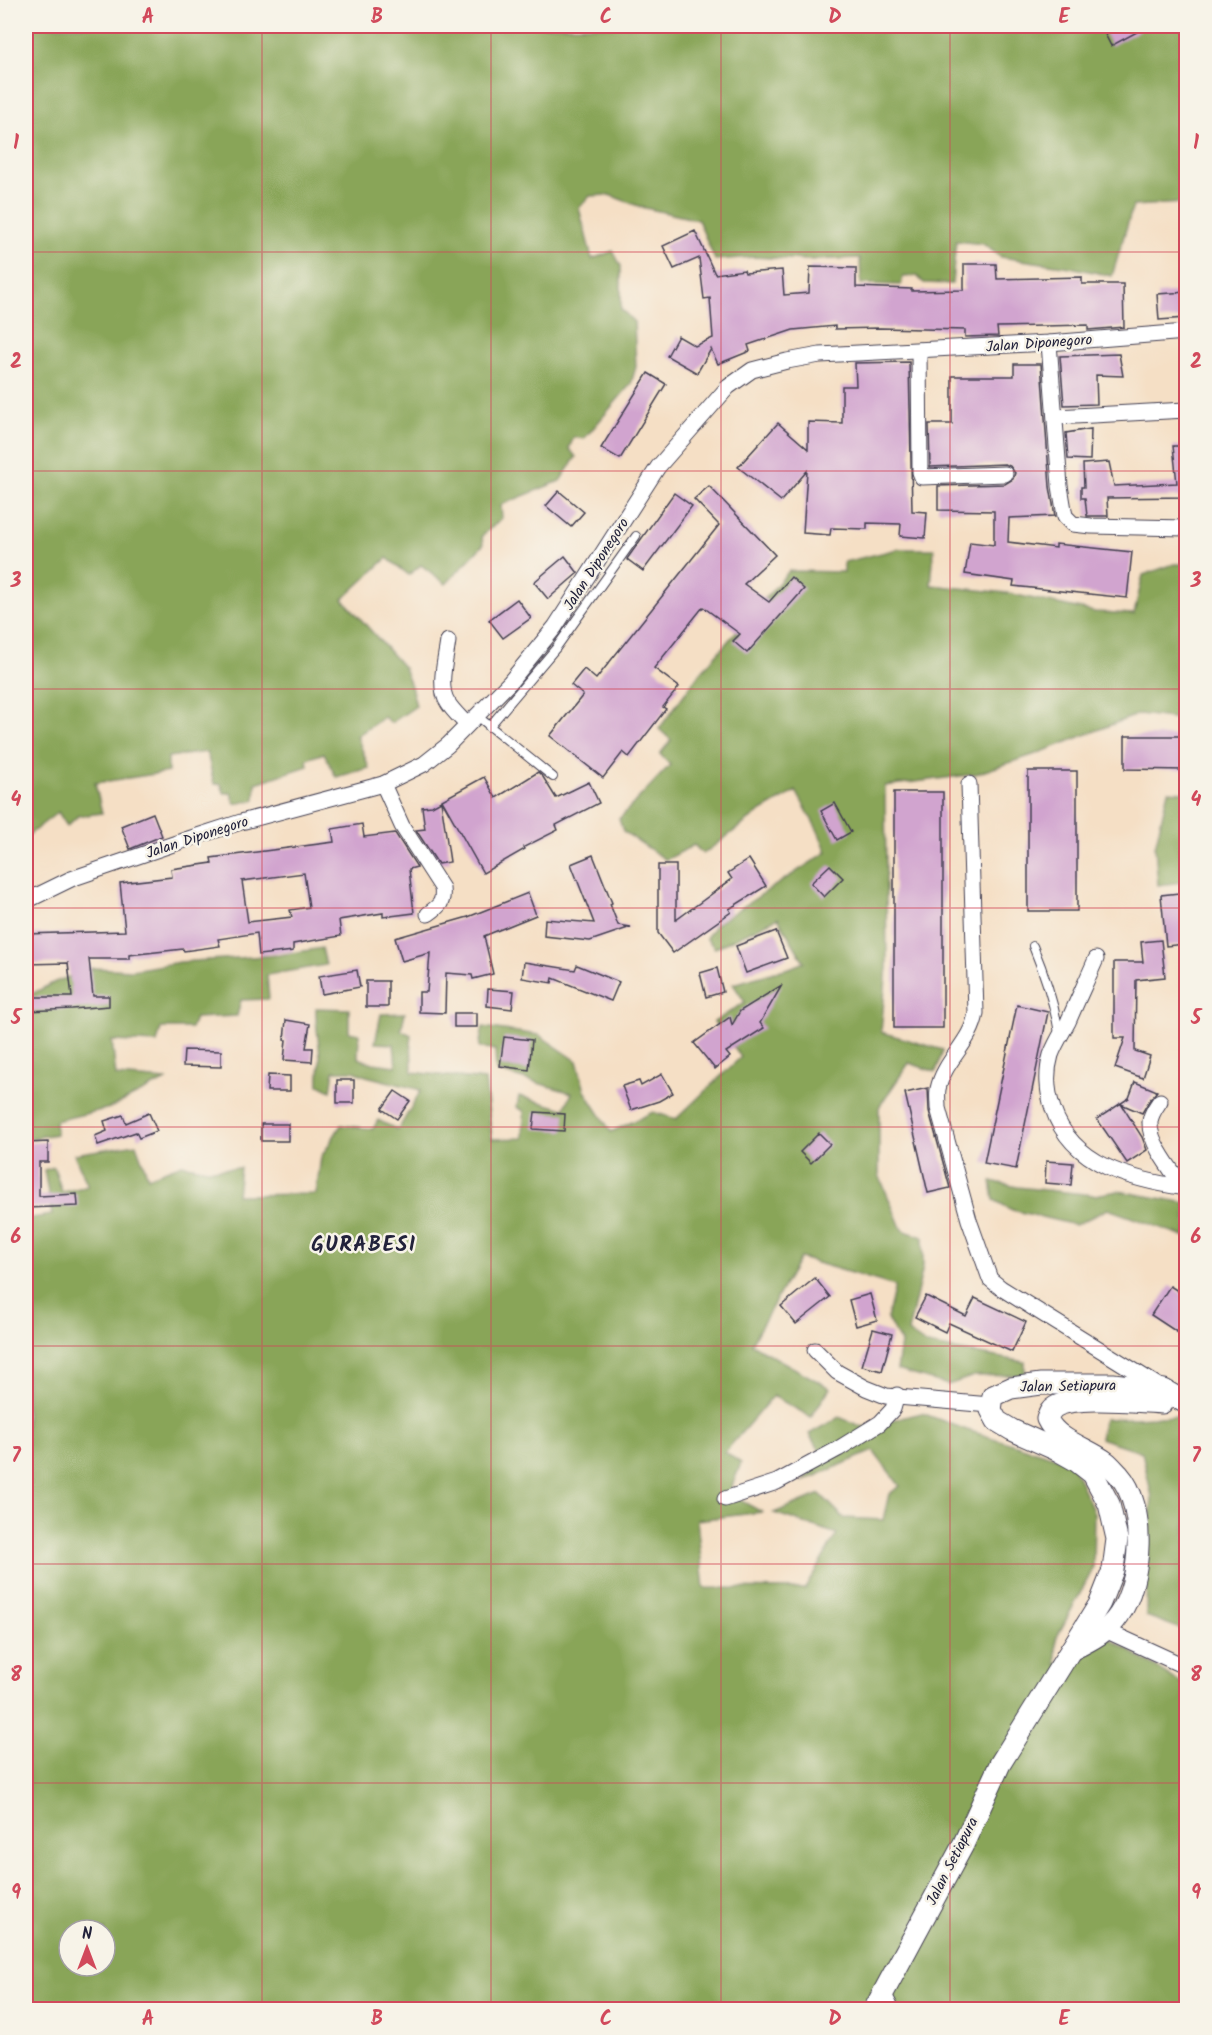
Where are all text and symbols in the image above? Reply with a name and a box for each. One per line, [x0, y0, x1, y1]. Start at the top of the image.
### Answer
text: A [142, 2, 154, 34]
text: B [371, 2, 383, 34]
text: C [600, 2, 612, 34]
text: D [828, 2, 842, 34]
text: E [1058, 2, 1070, 34]
text: 1 [13, 128, 19, 160]
text: 1 [1193, 128, 1199, 160]
street label: Jalan Diponegoro [985, 328, 1093, 360]
text: 2 [10, 347, 22, 379]
text: 2 [1190, 347, 1202, 379]
street label: Jalan Diponegoro [558, 513, 636, 616]
text: 3 [10, 566, 22, 598]
text: 3 [1190, 566, 1202, 598]
text: 4 [11, 785, 22, 817]
text: 4 [1191, 785, 1202, 817]
street label: Jalan Diponegoro [143, 810, 252, 866]
text: 5 [10, 1003, 23, 1035]
text: 5 [1190, 1003, 1203, 1035]
text: 6 [11, 1222, 22, 1254]
text: 6 [1191, 1222, 1202, 1254]
district label: GURABESI [311, 1229, 417, 1262]
street label: Jalan Setiapura [1020, 1374, 1116, 1400]
text: 7 [11, 1441, 21, 1473]
text: 7 [1191, 1441, 1201, 1473]
text: 8 [10, 1660, 22, 1692]
text: 8 [1190, 1660, 1202, 1692]
street label: Jalan Setiapura [920, 1813, 985, 1910]
text: 9 [11, 1878, 21, 1910]
text: 9 [1191, 1878, 1201, 1910]
north arrow [57, 1918, 117, 1978]
text: N [82, 1922, 92, 1947]
text: A [142, 2004, 154, 2035]
text: B [371, 2004, 383, 2035]
text: C [600, 2004, 612, 2035]
text: D [828, 2004, 842, 2035]
text: E [1058, 2004, 1070, 2035]

